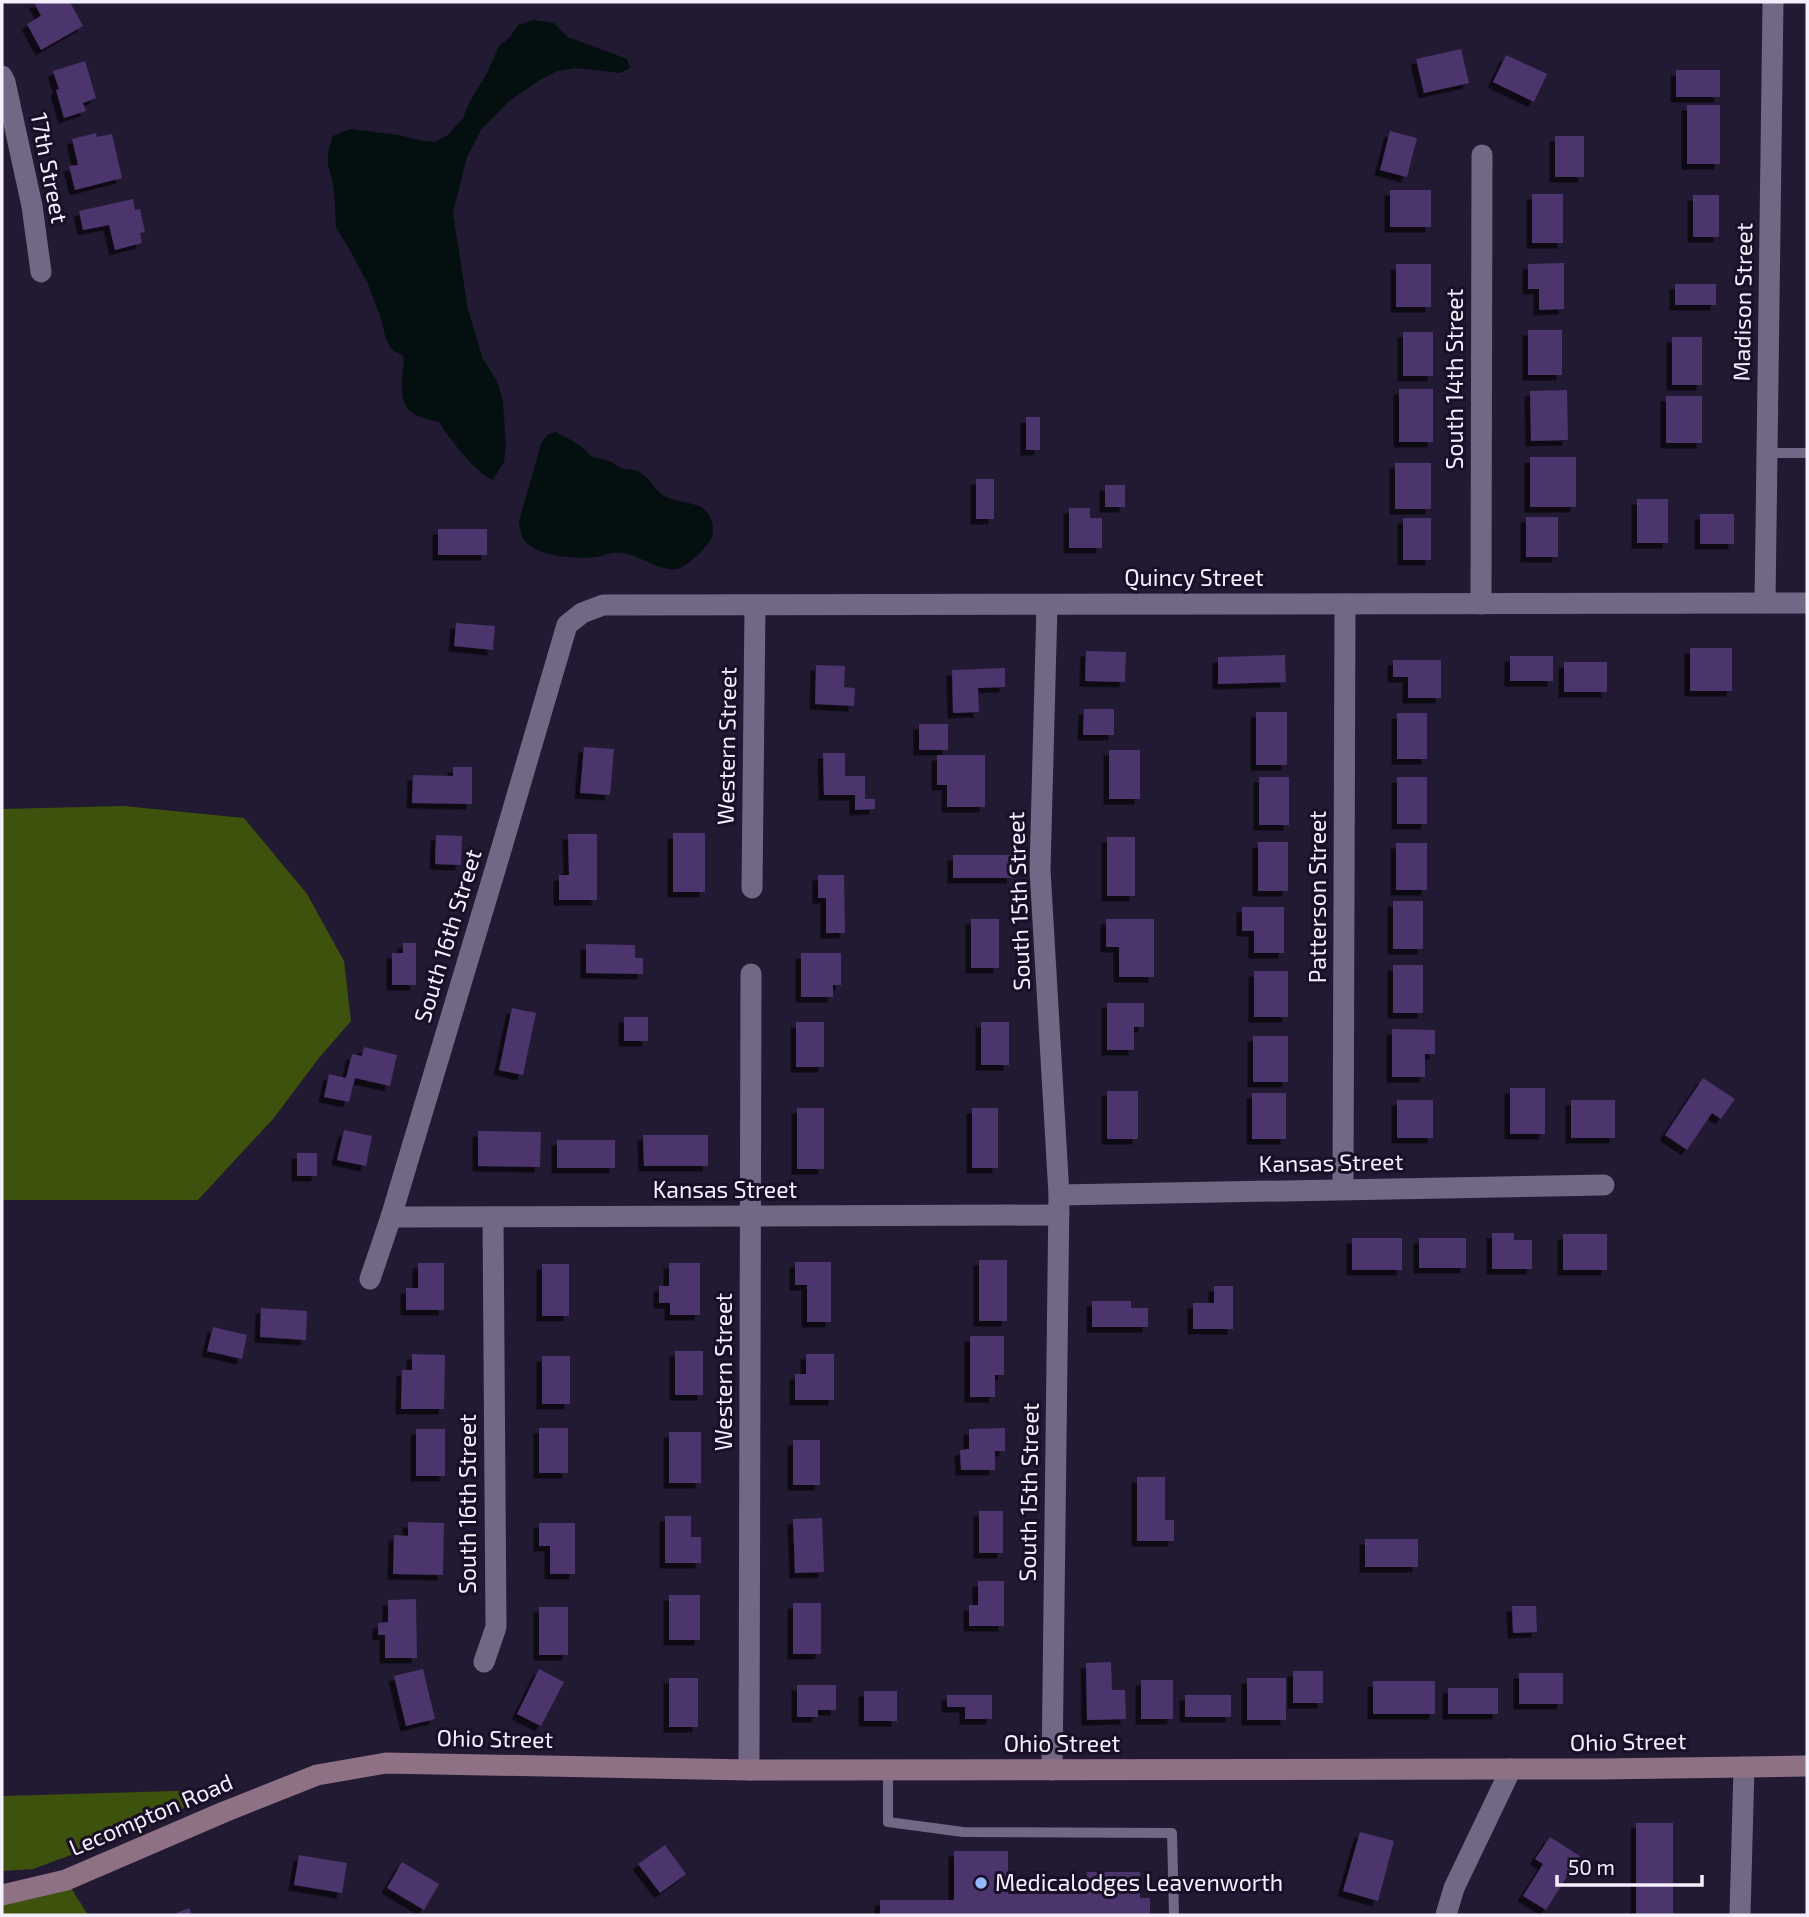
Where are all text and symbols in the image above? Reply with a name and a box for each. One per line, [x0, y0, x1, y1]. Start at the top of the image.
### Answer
street label: 17th Street [26, 110, 74, 226]
street label: Madison Street [1727, 222, 1757, 382]
street label: South 14th Street [1440, 288, 1468, 469]
street label: Quincy Street [1124, 563, 1264, 591]
street label: Western Street [711, 666, 741, 825]
street label: South 15th Street [1001, 811, 1035, 991]
street label: Patterson Street [1303, 811, 1331, 983]
street label: South 16th Street [407, 845, 487, 1026]
street label: Kansas Street [1258, 1147, 1404, 1177]
street label: Kansas Street [653, 1175, 798, 1203]
street label: Western Street [709, 1293, 737, 1451]
street label: South 15th Street [1012, 1402, 1044, 1582]
street label: South 16th Street [453, 1414, 481, 1594]
street label: Ohio Street [437, 1723, 554, 1753]
street label: Ohio Street [1569, 1726, 1687, 1756]
street label: Ohio Street [1004, 1729, 1121, 1757]
street label: Lecompton Road [65, 1767, 237, 1861]
scale bar [1557, 1843, 1702, 1887]
text: 50 m [1568, 1854, 1615, 1879]
place label: Medicalodges Leavenworth [995, 1868, 1283, 1896]
marker: Medicalodges Leavenworth [973, 1875, 989, 1891]

